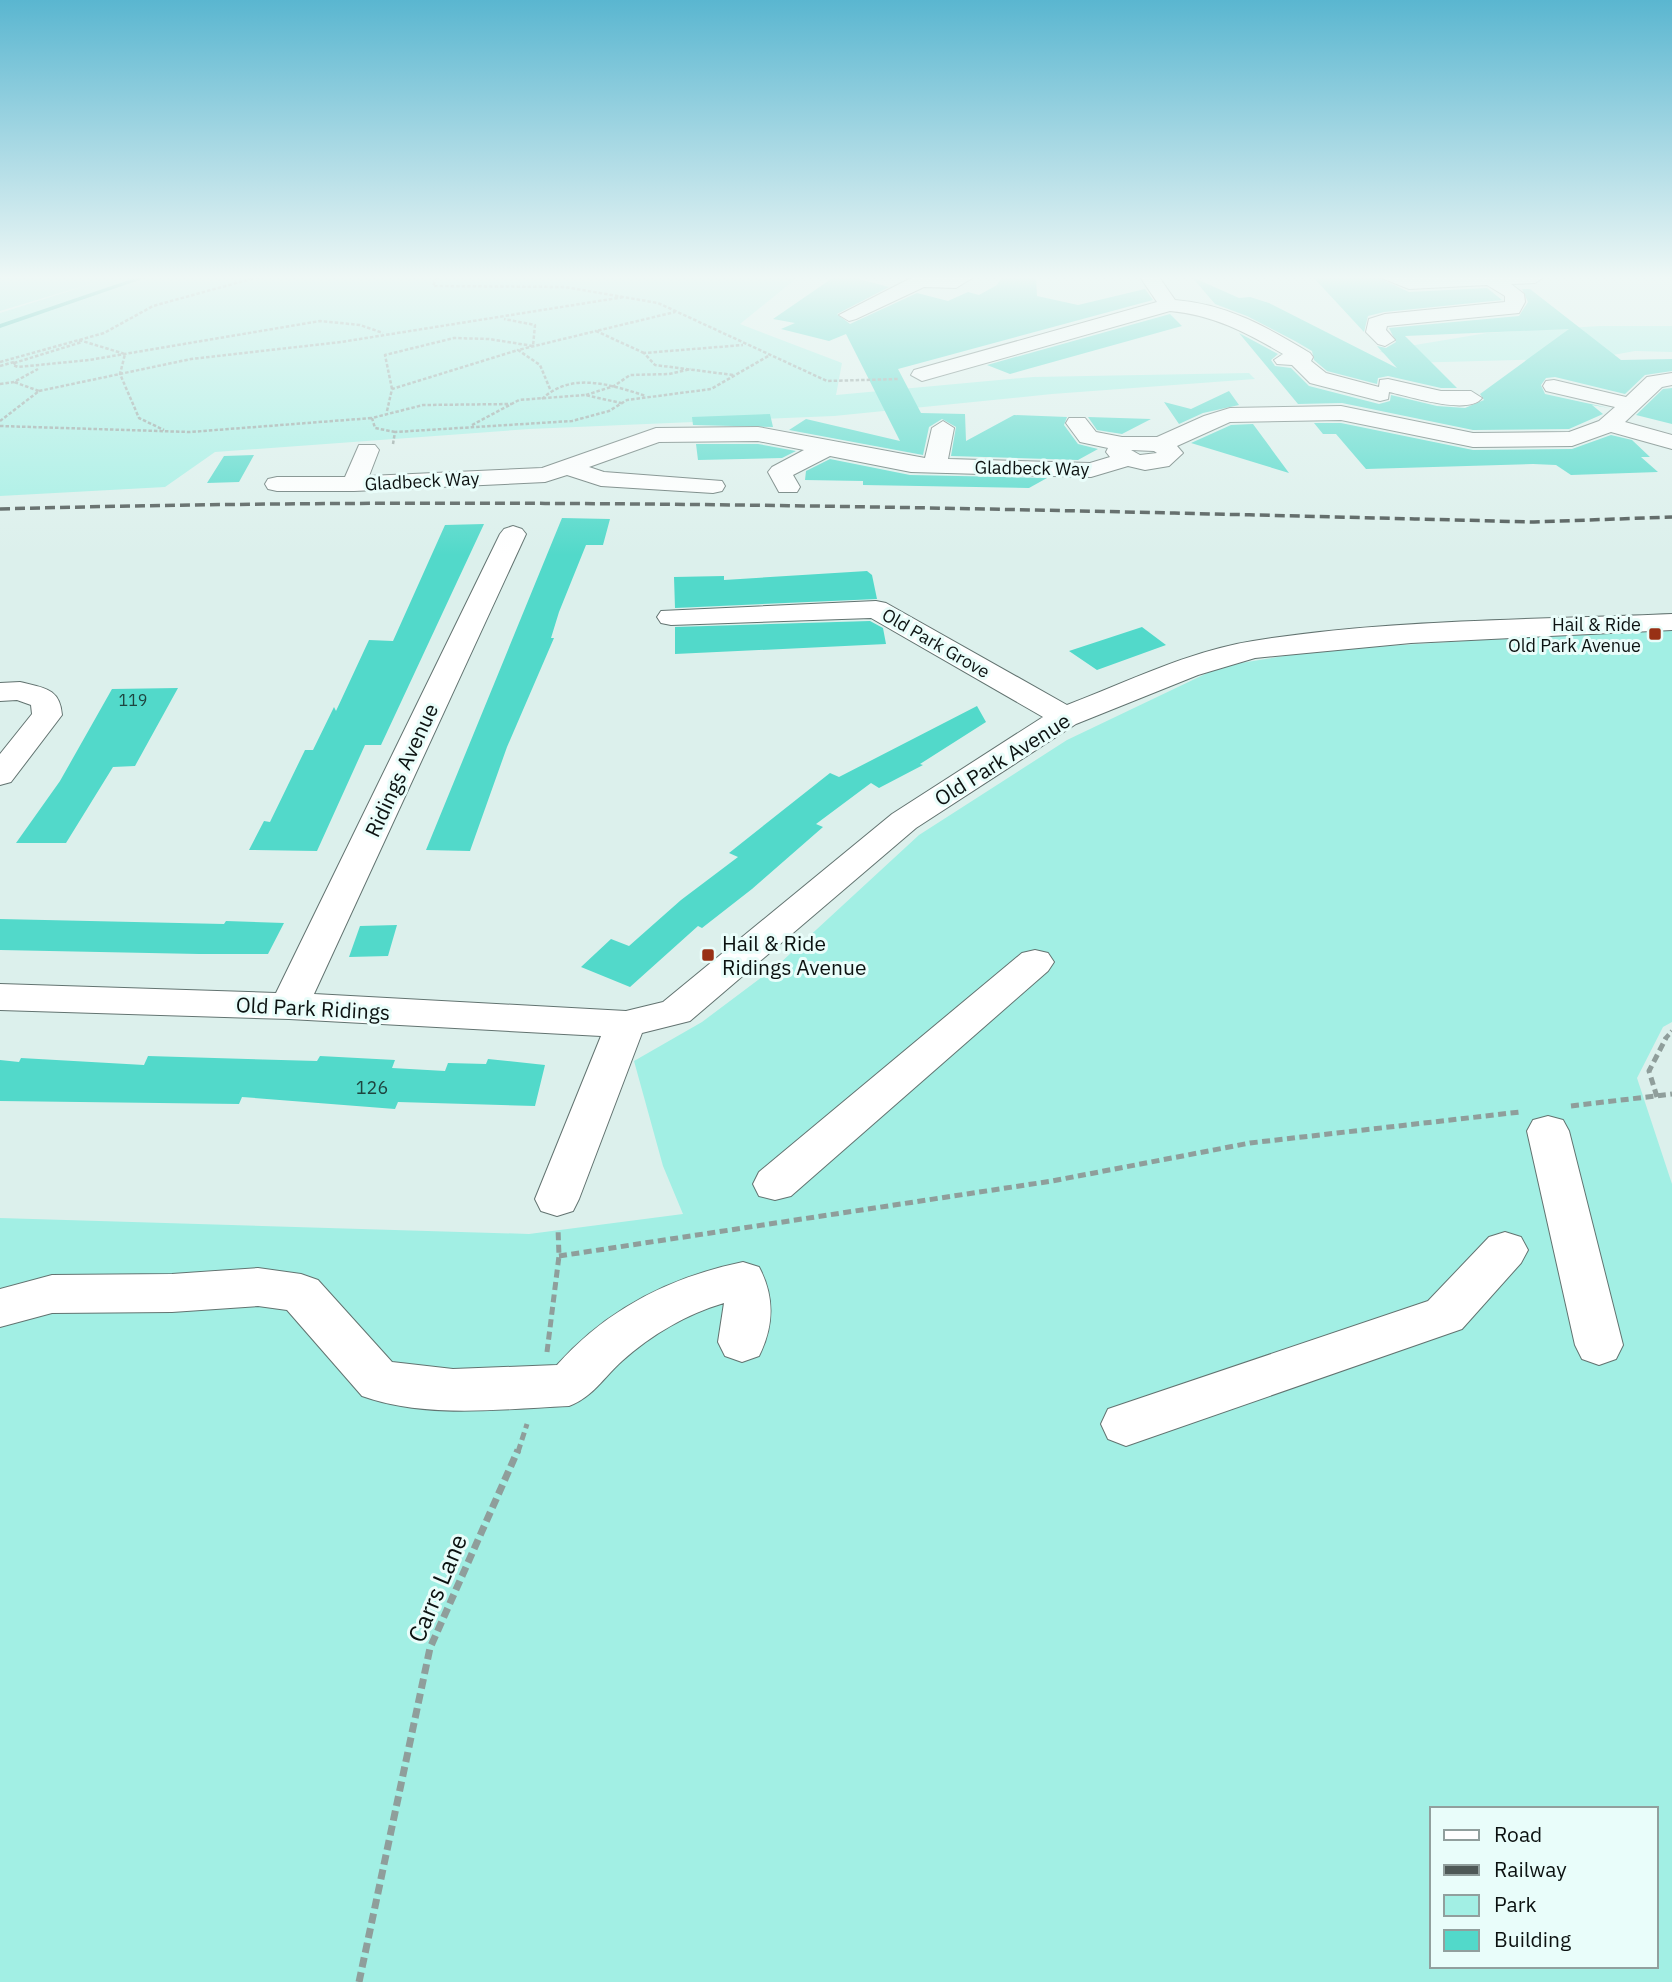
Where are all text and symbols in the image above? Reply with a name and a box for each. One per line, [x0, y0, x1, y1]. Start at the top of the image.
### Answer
street label: Gladbeck Way [974, 455, 1090, 481]
street label: Gladbeck Way [364, 467, 480, 495]
street label: Old Park Grove [878, 603, 994, 683]
place label: Hail & Ride Old Park Avenue [1508, 613, 1641, 657]
marker: Hail & Ride Old Park Avenue [1647, 626, 1663, 642]
house number: 119 [119, 690, 147, 710]
street label: Ridings Avenue [358, 699, 444, 841]
street label: Old Park Avenue [929, 706, 1075, 812]
place label: Hail & Ride Ridings Avenue [722, 929, 866, 981]
marker: Hail & Ride Ridings Avenue [700, 947, 716, 963]
street label: Old Park Ridings [235, 990, 391, 1026]
house number: 126 [356, 1076, 388, 1099]
street label: Carrs Lane [400, 1529, 474, 1647]
legend [1430, 1807, 1658, 1968]
text: Road [1494, 1820, 1542, 1848]
text: Railway [1494, 1855, 1567, 1883]
text: Park [1494, 1890, 1537, 1918]
text: Building [1494, 1925, 1571, 1953]

